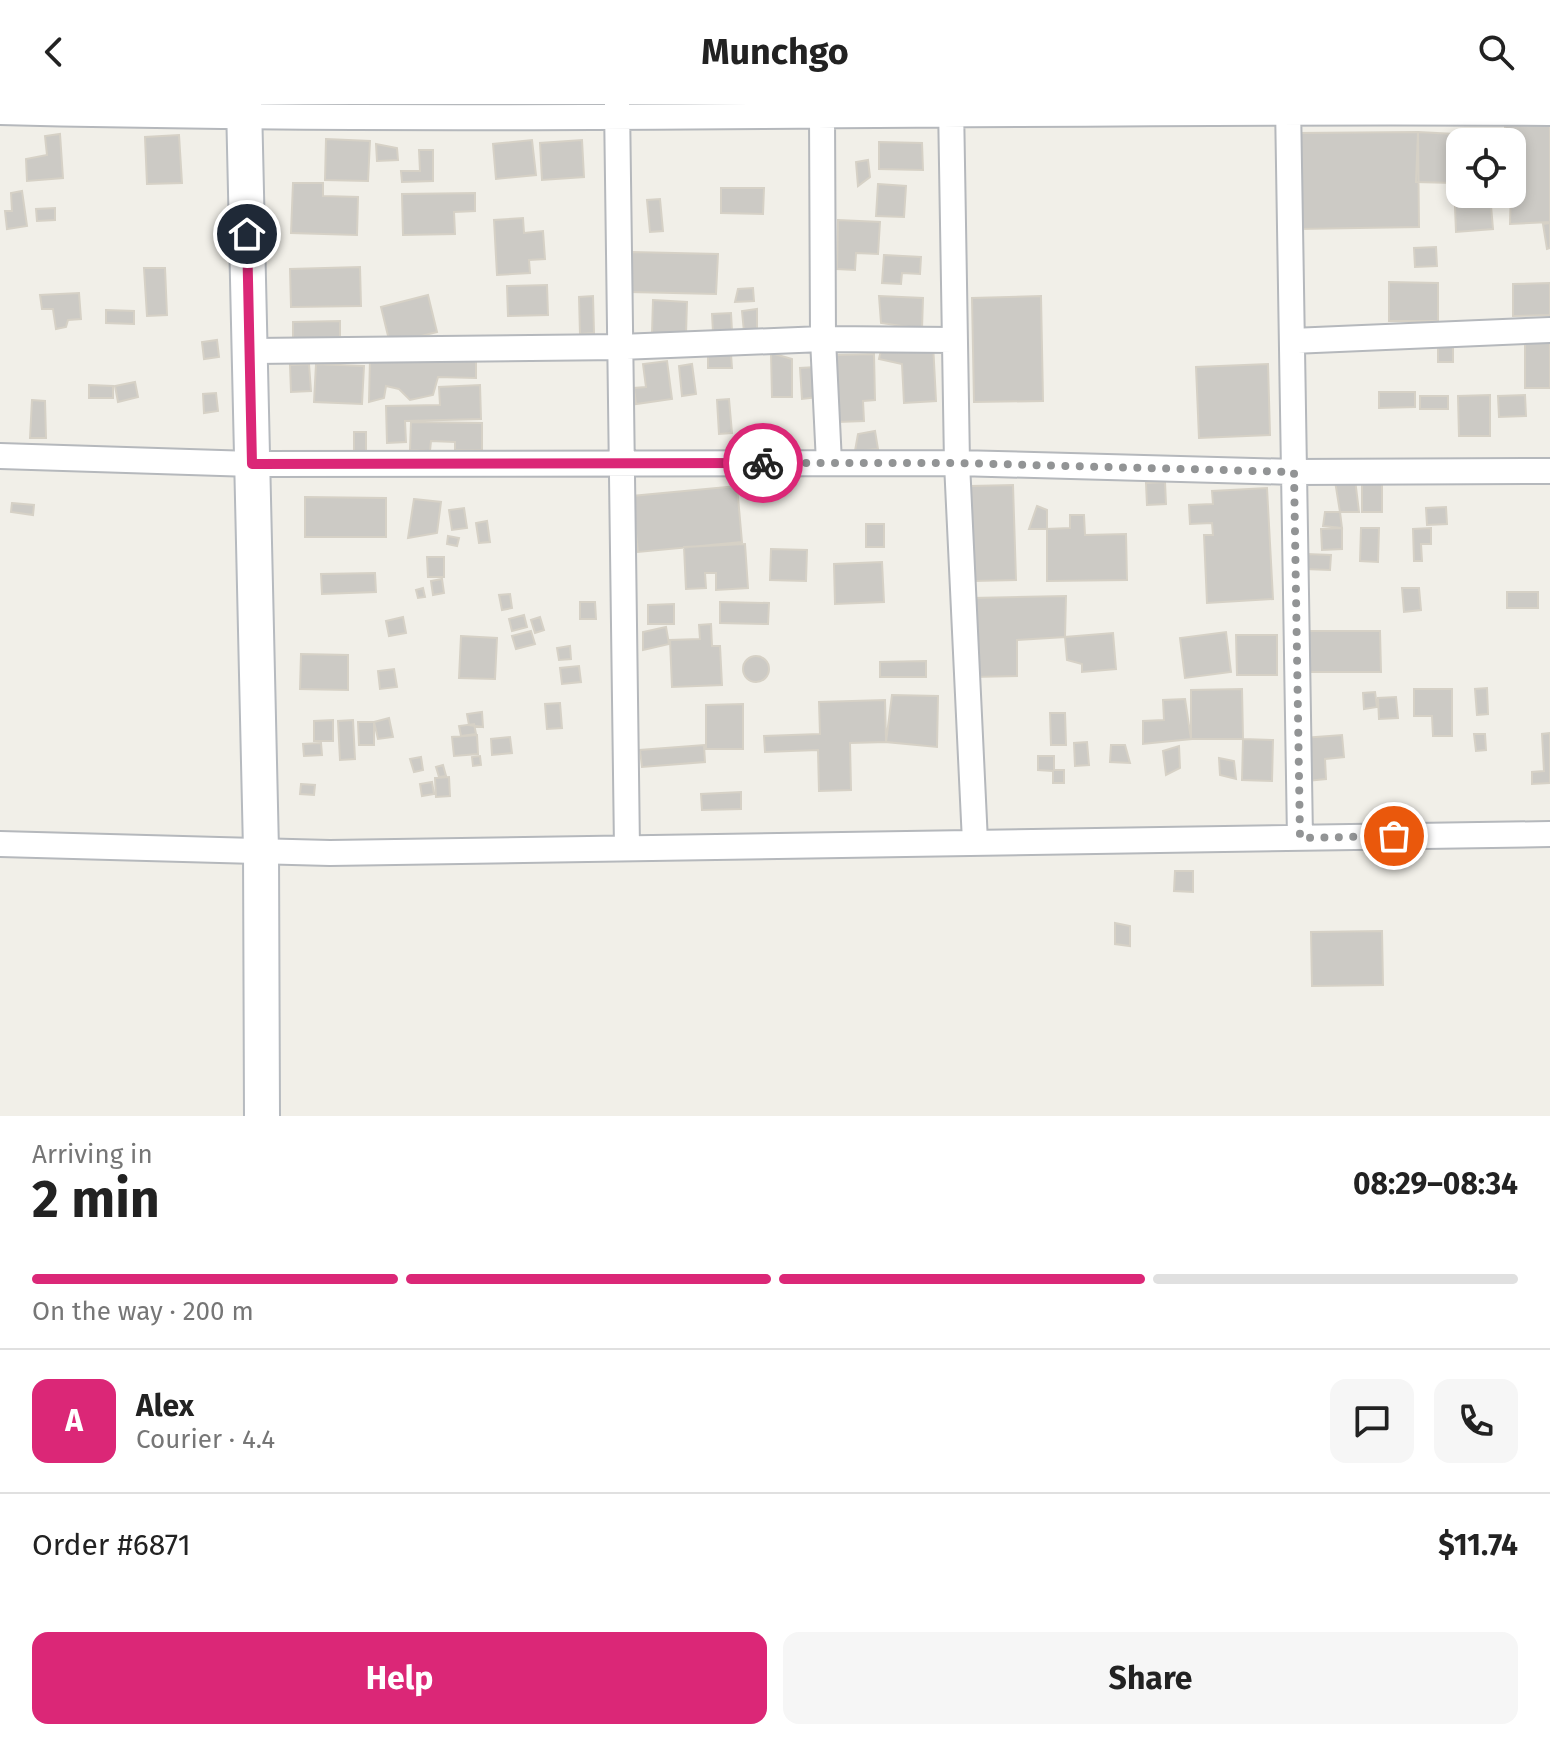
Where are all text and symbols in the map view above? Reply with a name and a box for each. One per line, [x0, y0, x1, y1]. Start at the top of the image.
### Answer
icon: back [32, 30, 76, 74]
text: Munchgo [701, 30, 849, 74]
icon: search [1474, 30, 1518, 74]
map controls [1446, 128, 1526, 208]
button: locate [1446, 128, 1526, 208]
pin [213, 200, 281, 268]
icon: home [225, 212, 269, 256]
courier [723, 423, 803, 503]
icon: bike [741, 441, 785, 485]
pin [1360, 802, 1428, 870]
icon: bag [1372, 814, 1416, 858]
text: Arriving in [32, 1139, 153, 1170]
text: 08:29–08:34 [1353, 1166, 1518, 1202]
text: 2 min [32, 1168, 160, 1231]
text: On the way · 200 m [32, 1296, 254, 1327]
button: chat [1330, 1379, 1414, 1463]
button: phone [1434, 1379, 1518, 1463]
text: Alex [136, 1388, 194, 1424]
text: A [65, 1403, 83, 1439]
text: Courier · 4.4 [136, 1424, 275, 1455]
text: Order #6871 [32, 1527, 191, 1563]
text: $11.74 [1438, 1527, 1518, 1563]
button: Help [32, 1632, 767, 1724]
button: Share [783, 1632, 1518, 1724]

